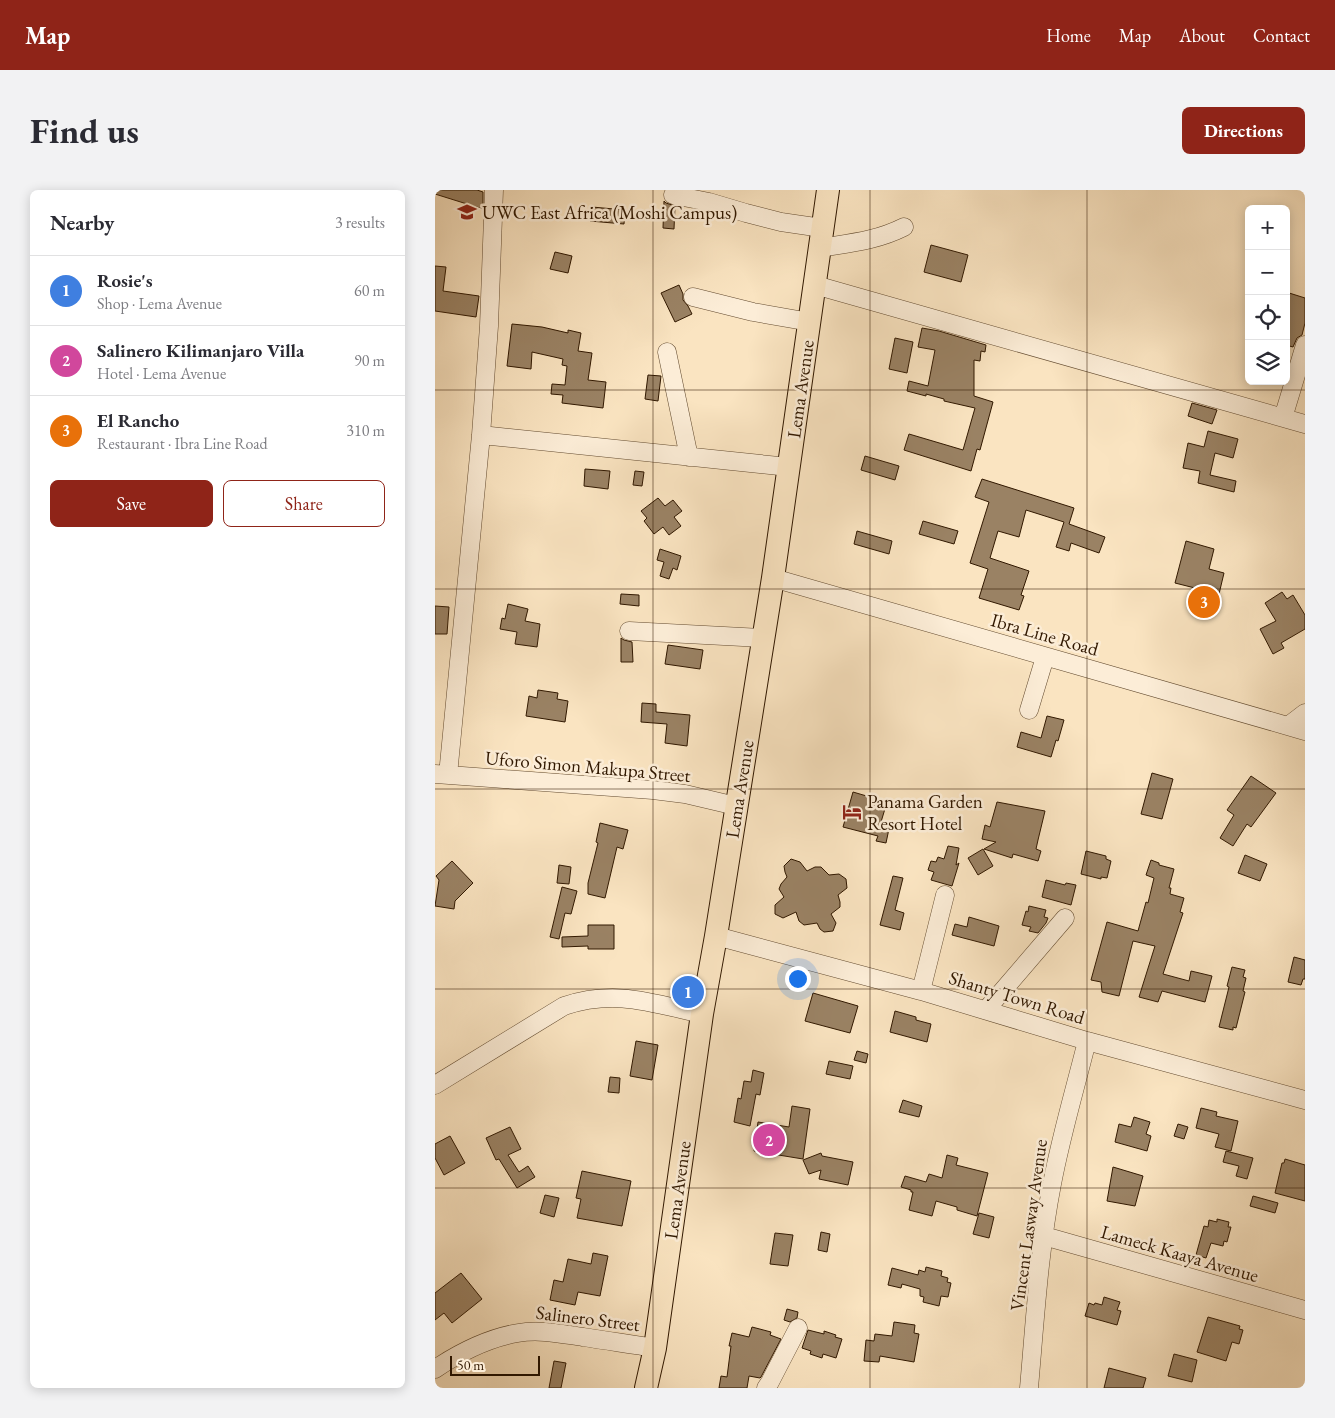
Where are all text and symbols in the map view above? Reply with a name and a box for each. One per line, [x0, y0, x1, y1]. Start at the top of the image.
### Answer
text: Map [25, 20, 70, 51]
text: Home [1046, 24, 1091, 47]
text: Map [1119, 24, 1151, 47]
text: About [1179, 24, 1225, 47]
text: Contact [1253, 24, 1310, 47]
button: Directions [1182, 107, 1305, 154]
text: Find us [30, 108, 139, 153]
place label: UWC East Africa (Moshi Campus) [482, 200, 737, 225]
school or university icon: UWC East Africa (Moshi Campus) [456, 201, 478, 223]
map controls [1245, 205, 1290, 385]
button: + [1245, 205, 1290, 250]
text: Nearby [50, 209, 114, 236]
text: 3 results [335, 212, 385, 233]
button: − [1245, 250, 1290, 295]
text: Rosie's [97, 268, 153, 293]
text: 1 [62, 280, 70, 301]
text: 60 m [354, 280, 385, 301]
text: Shop · Lema Avenue [97, 293, 222, 314]
button: locate [1245, 295, 1290, 340]
text: Salinero Kilimanjaro Villa [97, 338, 304, 363]
street label: Lema Avenue [781, 338, 820, 440]
button: layers [1245, 340, 1290, 385]
text: 2 [62, 350, 70, 371]
text: 90 m [354, 350, 385, 371]
text: Hotel · Lema Avenue [97, 363, 226, 384]
text: El Rancho [97, 408, 179, 433]
text: 3 [62, 420, 70, 441]
text: 310 m [346, 420, 385, 441]
text: Restaurant · Ibra Line Road [97, 433, 268, 454]
button: Save [50, 480, 213, 527]
button: Share [223, 480, 385, 527]
pin: 3 [1188, 583, 1220, 621]
street label: Ibra Line Road [988, 607, 1102, 662]
street label: Lema Avenue [719, 738, 760, 840]
street label: Uforo Simon Makupa Street [484, 745, 692, 788]
place label: Panama Garden Resort Hotel [867, 789, 983, 836]
hotel icon: Panama Garden Resort Hotel [841, 801, 863, 823]
street label: Shanty Town Road [946, 965, 1088, 1030]
your location [785, 966, 811, 992]
pin: 1 [672, 973, 704, 1011]
pin: 2 [753, 1121, 785, 1159]
street label: Vincent Lasway Avenue [1004, 1138, 1053, 1313]
street label: Lema Avenue [658, 1139, 697, 1241]
street label: Lameck Kaaya Avenue [1098, 1219, 1262, 1288]
street label: Salinero Street [535, 1300, 641, 1337]
scale bar [450, 1353, 540, 1376]
text: 50 m [457, 1356, 484, 1374]

